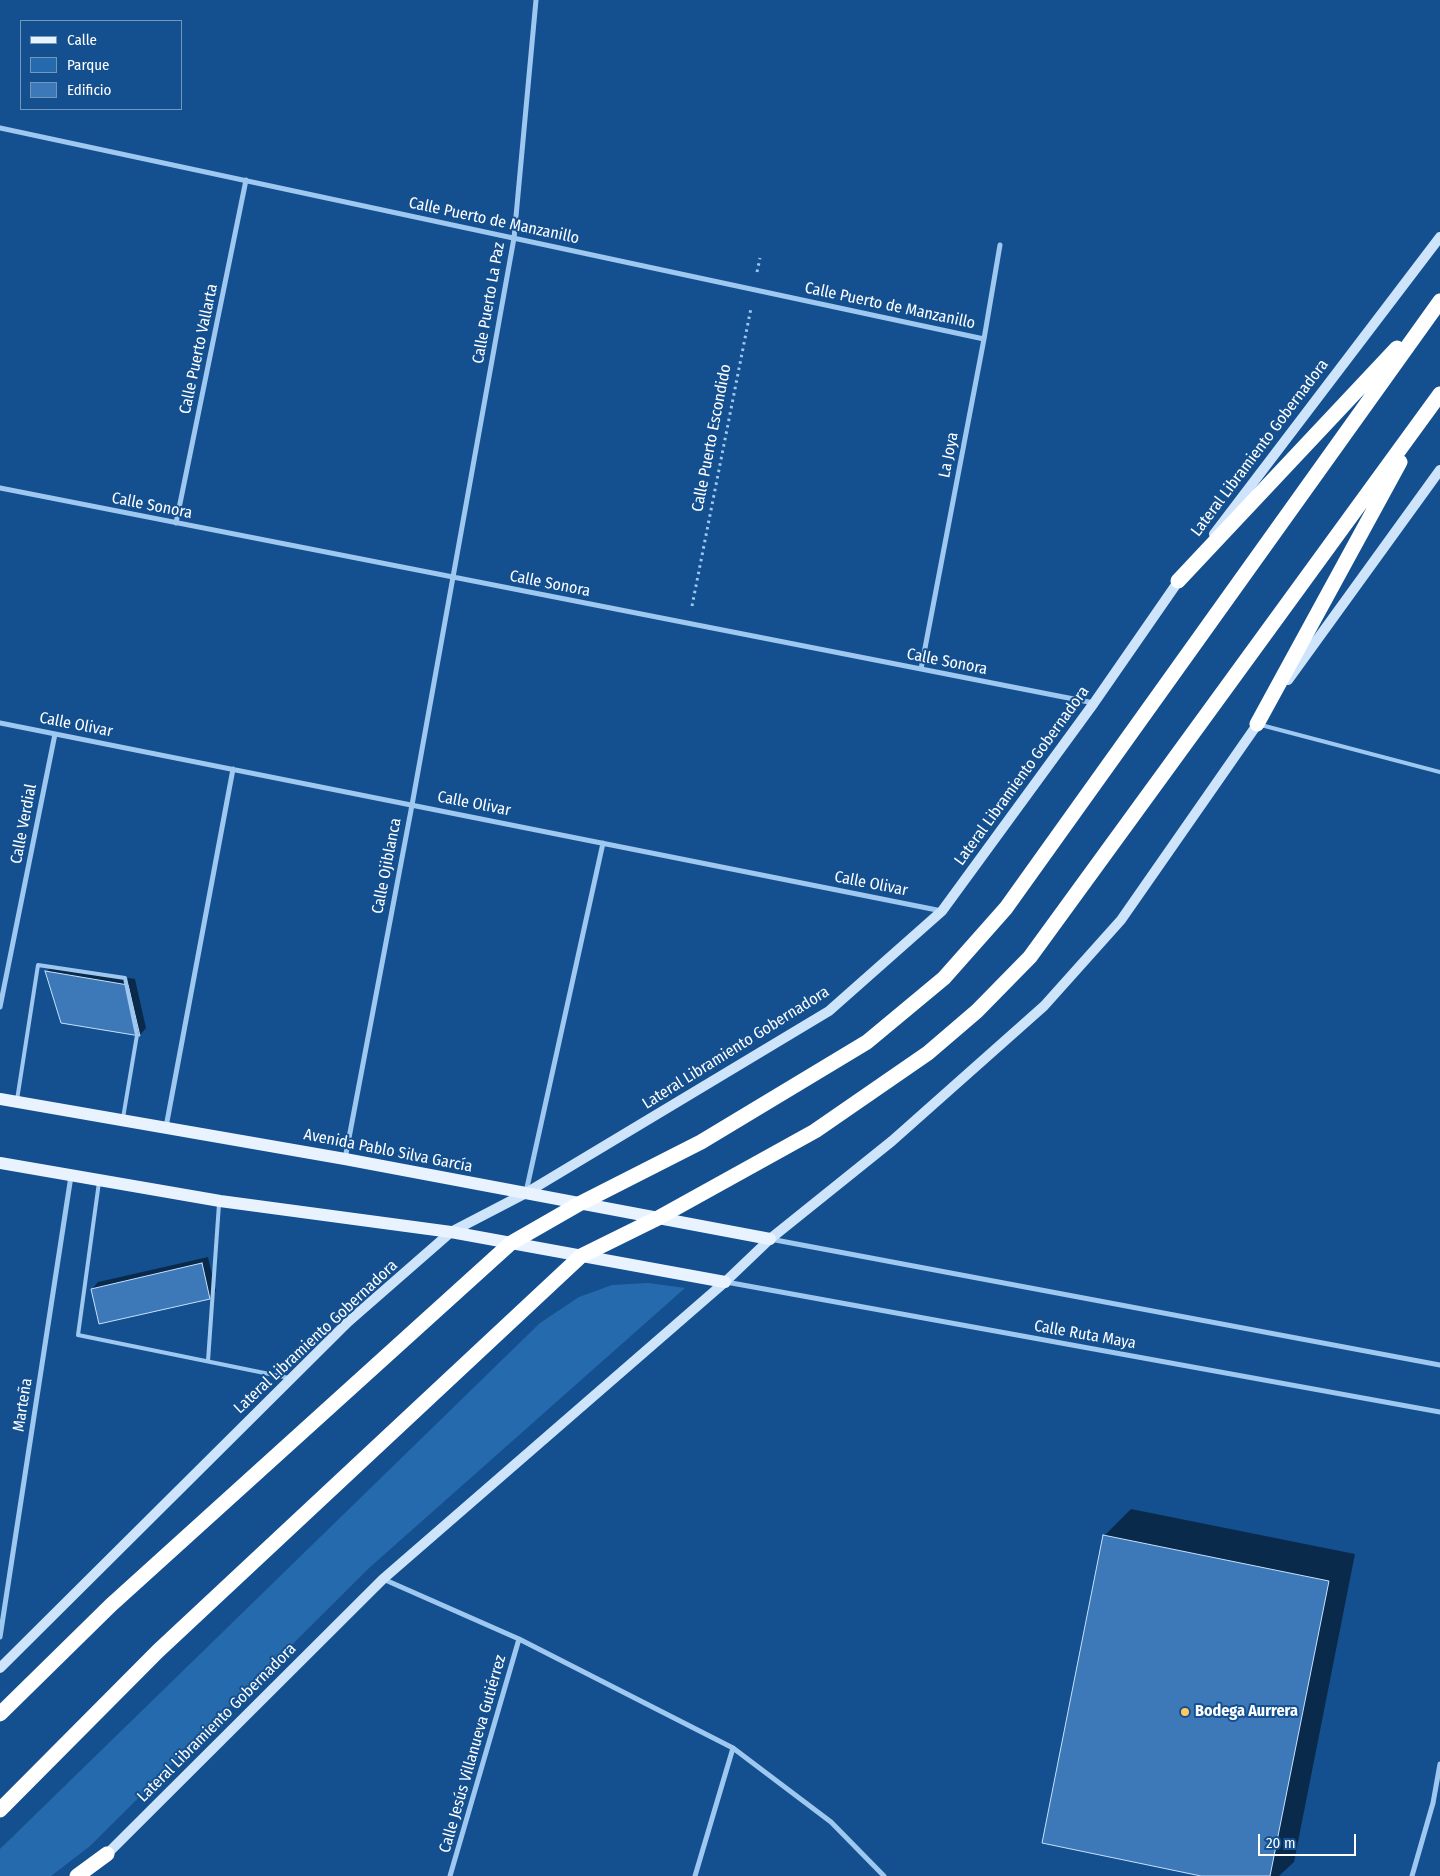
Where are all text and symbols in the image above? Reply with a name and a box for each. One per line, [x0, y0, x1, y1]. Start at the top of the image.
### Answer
legend [20, 20, 182, 110]
text: Calle [67, 31, 97, 49]
text: Parque [67, 56, 110, 74]
text: Edificio [67, 81, 112, 99]
street label: Calle Puerto de Manzanillo [407, 194, 581, 248]
street label: Calle Puerto La Paz [469, 241, 509, 365]
street label: Calle Puerto de Manzanillo [803, 279, 977, 333]
street label: Calle Puerto Vallarta [176, 282, 222, 416]
street label: Lateral Libramiento Gobernadora [1187, 356, 1333, 540]
street label: Calle Puerto Escondido [688, 363, 736, 513]
street label: La Joya [935, 431, 963, 479]
street label: Calle Sonora [110, 489, 194, 523]
street label: Calle Sonora [508, 567, 592, 601]
street label: Calle Sonora [905, 645, 989, 679]
street label: Lateral Libramiento Gobernadora [951, 683, 1093, 869]
street label: Calle Olivar [38, 708, 114, 742]
street label: Calle Verdial [7, 782, 41, 866]
street label: Calle Olivar [436, 787, 512, 821]
street label: Calle Ojiblanca [368, 816, 406, 916]
street label: Calle Olivar [833, 867, 909, 901]
street label: Lateral Libramiento Gobernadora [639, 982, 833, 1114]
street label: Avenida Pablo Silva García [302, 1125, 474, 1177]
street label: Lateral Libramiento Gobernadora [230, 1256, 402, 1418]
street label: Calle Ruta Maya [1033, 1317, 1137, 1353]
street label: Marteña [9, 1377, 37, 1433]
street label: Lateral Libramiento Gobernadora [134, 1640, 300, 1806]
street label: Calle Jesús Villanueva Gutiérrez [436, 1653, 510, 1855]
place label: Bodega Aurrera [1195, 1702, 1298, 1722]
marker: Bodega Aurrera [1179, 1706, 1191, 1718]
scale bar [1260, 1824, 1358, 1856]
text: 20 m [1266, 1834, 1296, 1852]

